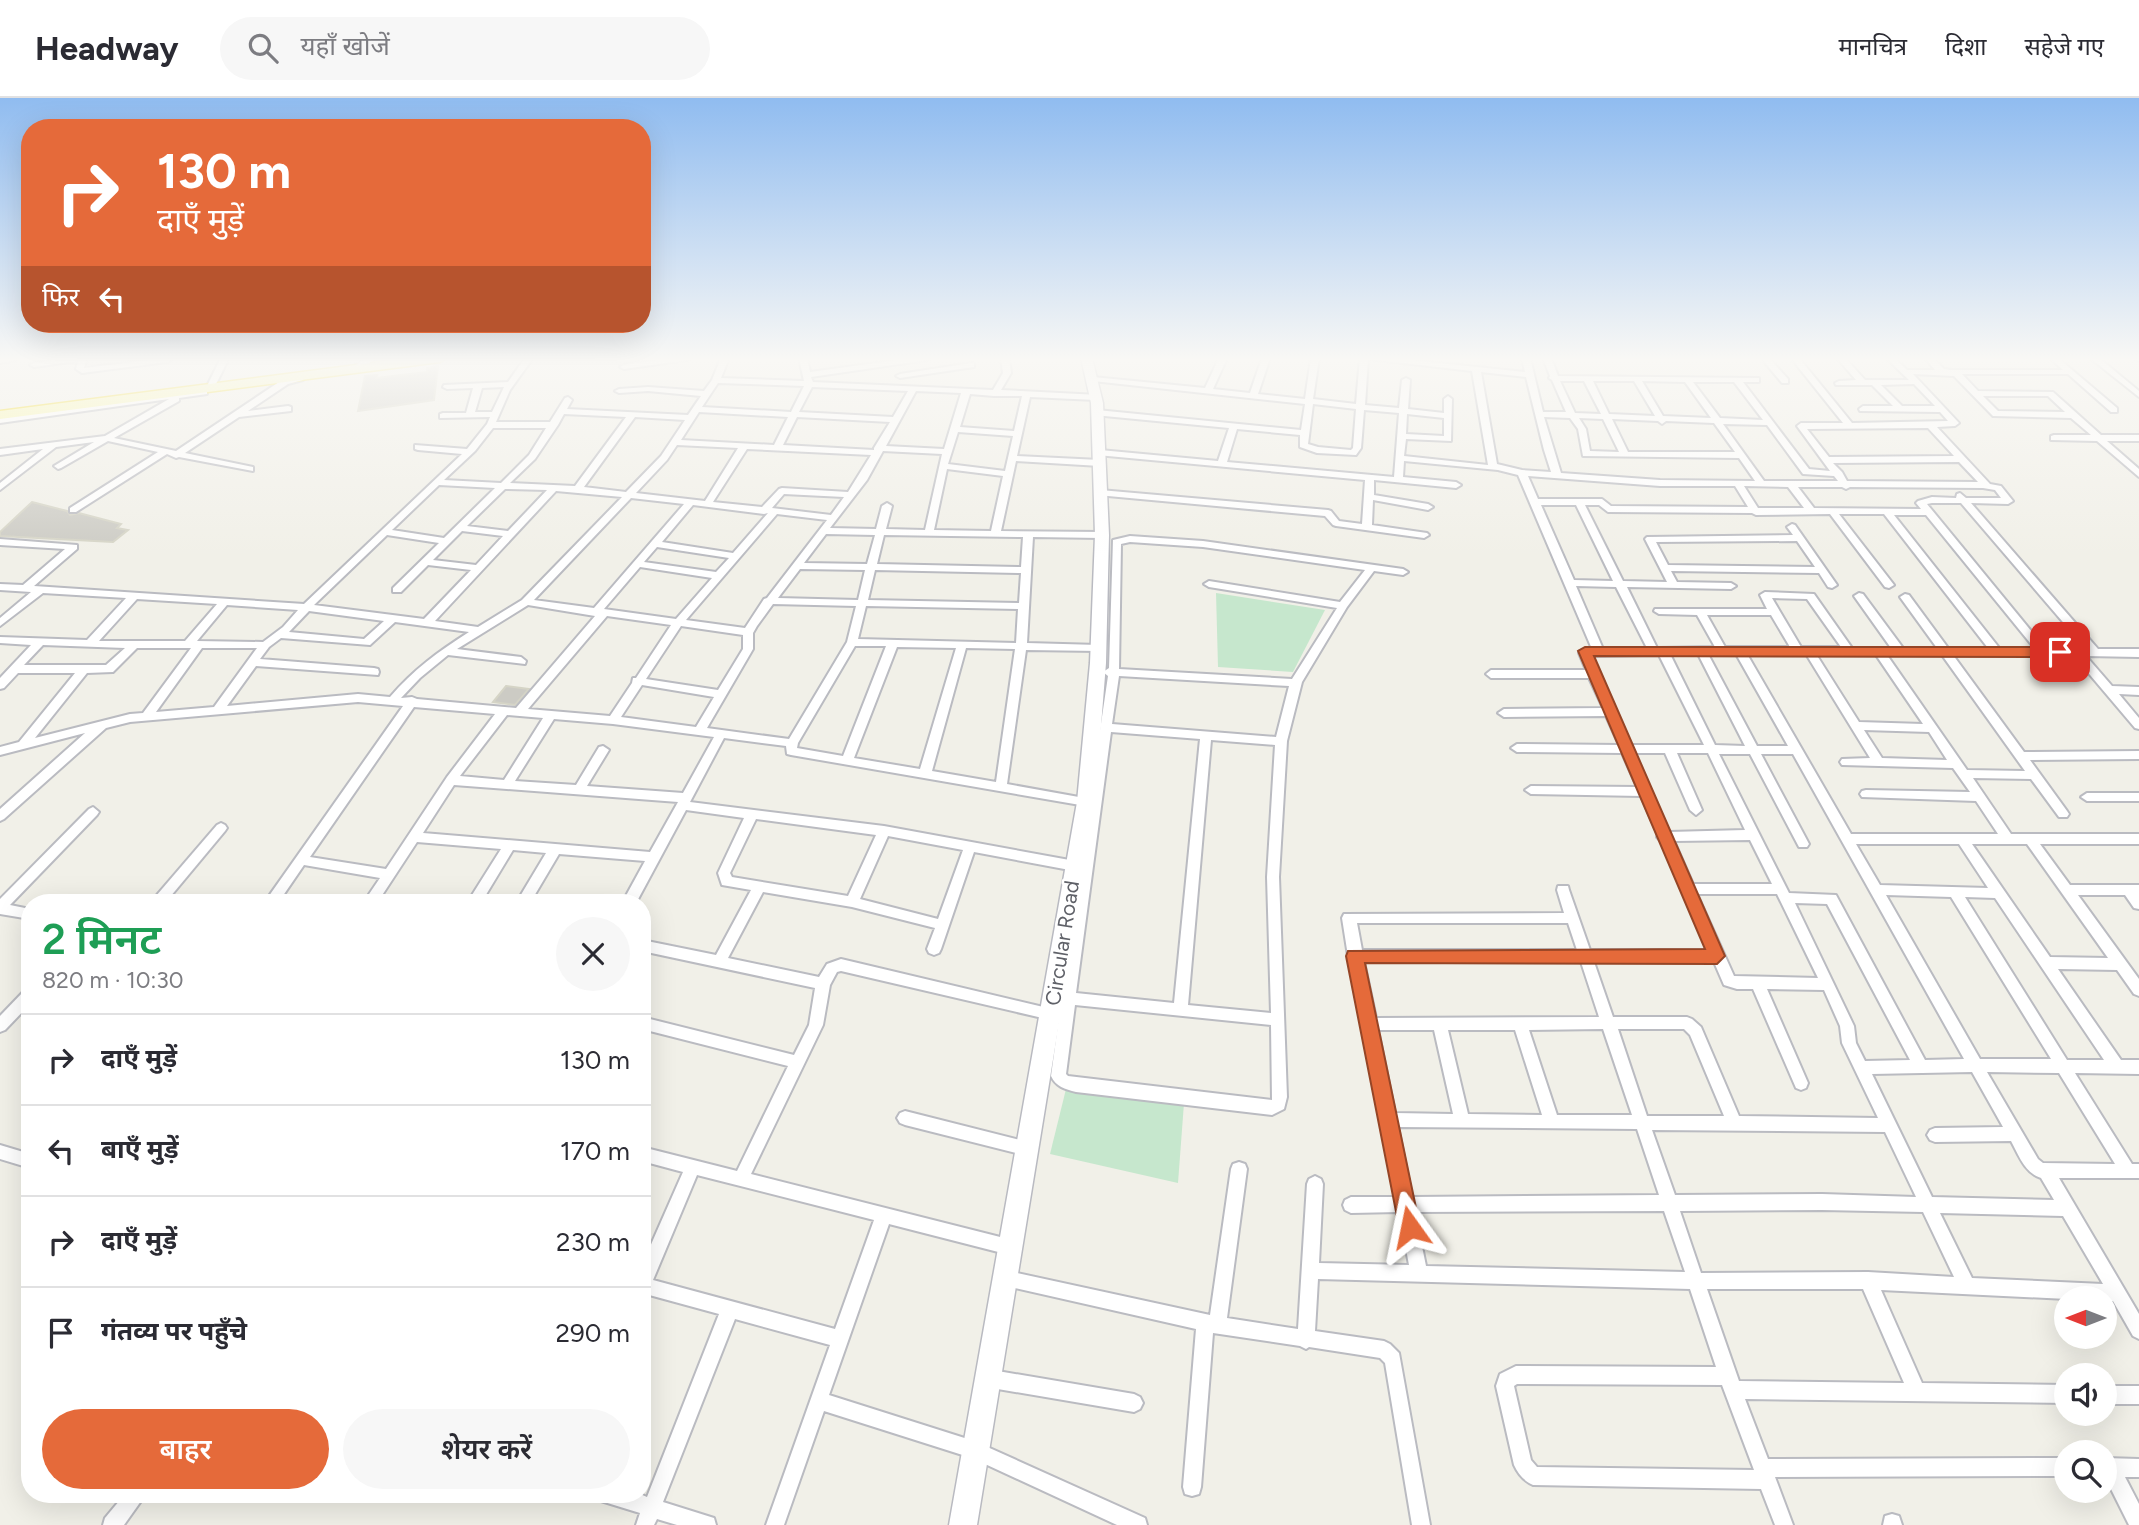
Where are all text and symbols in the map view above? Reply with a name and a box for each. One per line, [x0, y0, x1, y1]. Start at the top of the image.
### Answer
search box [220, 17, 710, 80]
text: Headway [35, 29, 178, 68]
icon: search [244, 29, 282, 67]
text: यहाँ खोजें [300, 30, 390, 62]
text: मानचित्र [1838, 32, 1907, 61]
text: दिशा [1945, 32, 1987, 61]
text: सहेजे गए [2025, 32, 2104, 61]
text: 130 m [157, 141, 291, 200]
icon: right [42, 147, 133, 238]
text: दाएँ मुड़ें [157, 201, 244, 239]
icon: left [93, 280, 131, 318]
text: फिर [42, 281, 79, 313]
pin [2030, 622, 2090, 682]
icon: arrive [2041, 633, 2079, 671]
street label: Circular Road [1040, 879, 1084, 1007]
text: 2 मिनट [42, 914, 161, 965]
button: close [556, 917, 630, 991]
text: 820 m · 10:30 [42, 966, 184, 994]
icon: right [42, 1041, 80, 1079]
text: दाएँ मुड़ें [101, 1042, 177, 1074]
text: 130 m [560, 1044, 630, 1076]
icon: left [42, 1132, 80, 1170]
text: बाएँ मुड़ें [101, 1133, 178, 1165]
text: 170 m [560, 1135, 630, 1167]
position arrow [1373, 1190, 1447, 1264]
icon: right [42, 1223, 80, 1261]
text: दाएँ मुड़ें [101, 1224, 177, 1256]
text: 230 m [556, 1226, 630, 1258]
north arrow [2054, 1286, 2118, 1349]
map controls [2054, 1286, 2117, 1503]
icon: arrive [42, 1314, 80, 1352]
text: गंतव्य पर पहुँचे [101, 1315, 247, 1347]
text: 290 m [556, 1317, 630, 1349]
button: sound [2054, 1363, 2117, 1426]
button: बाहर [42, 1409, 329, 1489]
button: शेयर करें [343, 1409, 630, 1489]
button: search [2054, 1440, 2117, 1503]

